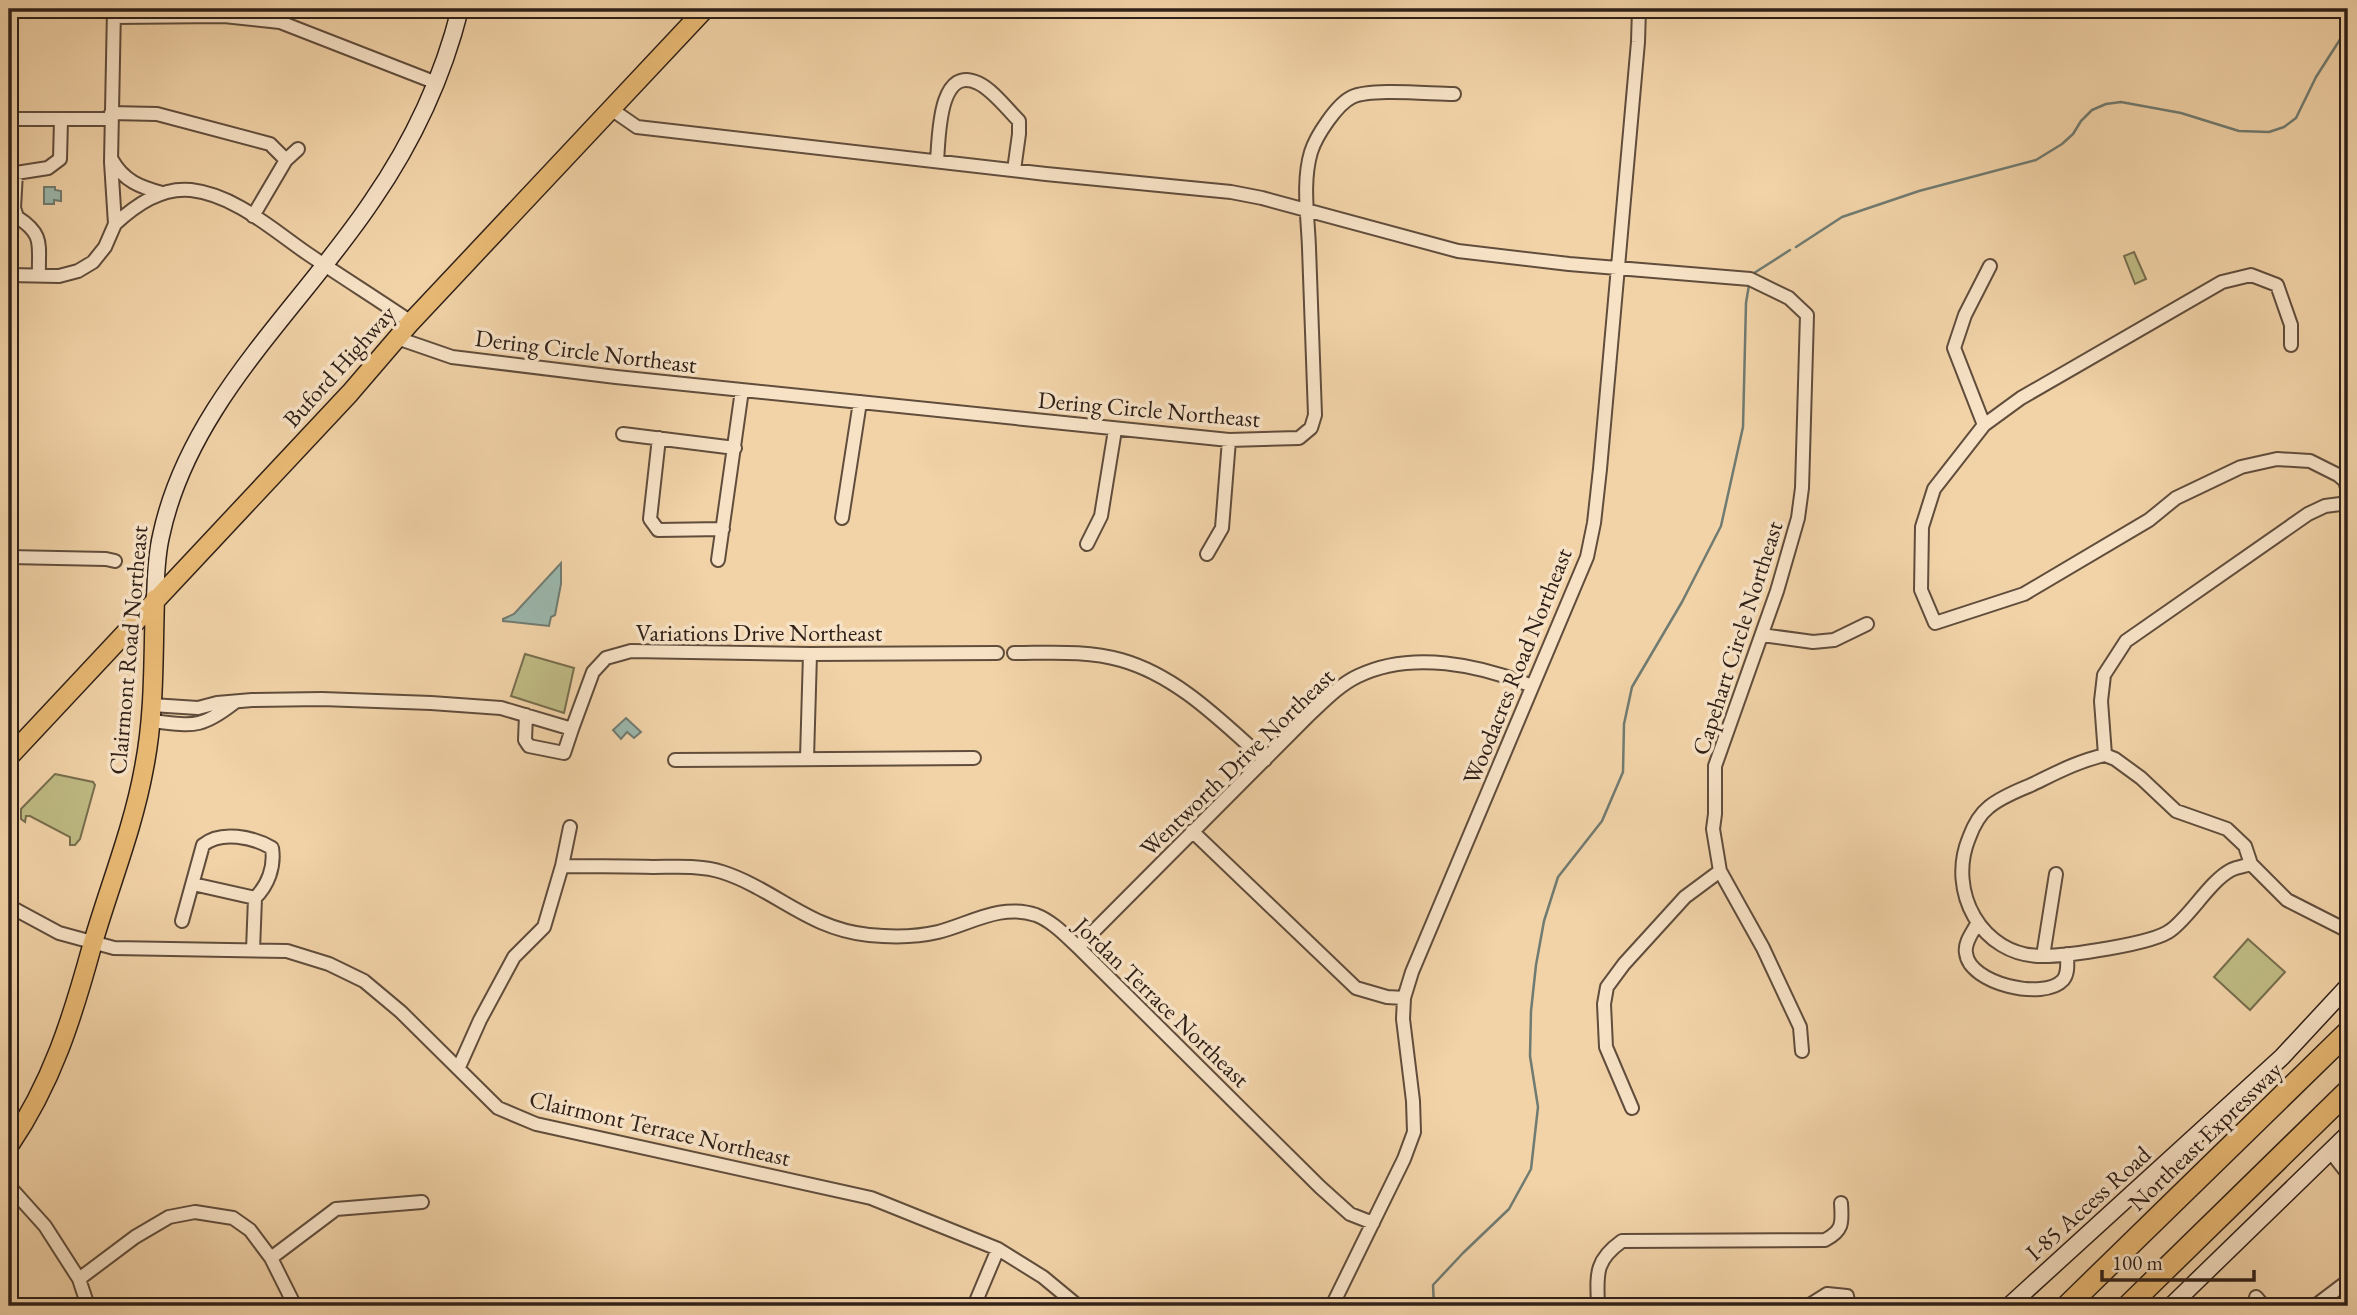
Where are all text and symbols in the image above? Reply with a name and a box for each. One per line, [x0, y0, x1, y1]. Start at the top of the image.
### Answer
street label: Buford Highway [276, 298, 402, 434]
street label: Dering Circle Northeast [473, 322, 699, 380]
street label: Dering Circle Northeast [1037, 384, 1262, 434]
street label: Capehart Circle Northeast [1685, 517, 1790, 759]
street label: Clairmont Road Northeast [102, 524, 154, 776]
street label: Woodacres Road Northeast [1455, 543, 1579, 789]
street label: Variations Drive Northeast [636, 617, 883, 648]
street label: Wentworth Drive Northeast [1133, 661, 1341, 863]
street label: Jordan Terrace Northeast [1066, 909, 1257, 1094]
street label: Northeast Expressway [2121, 1054, 2289, 1218]
street label: Clairmont Terrace Northeast [527, 1083, 794, 1173]
street label: I-85 Access Road [2019, 1138, 2158, 1267]
scale bar [2102, 1238, 2254, 1282]
text: 100 m [2112, 1249, 2163, 1276]

